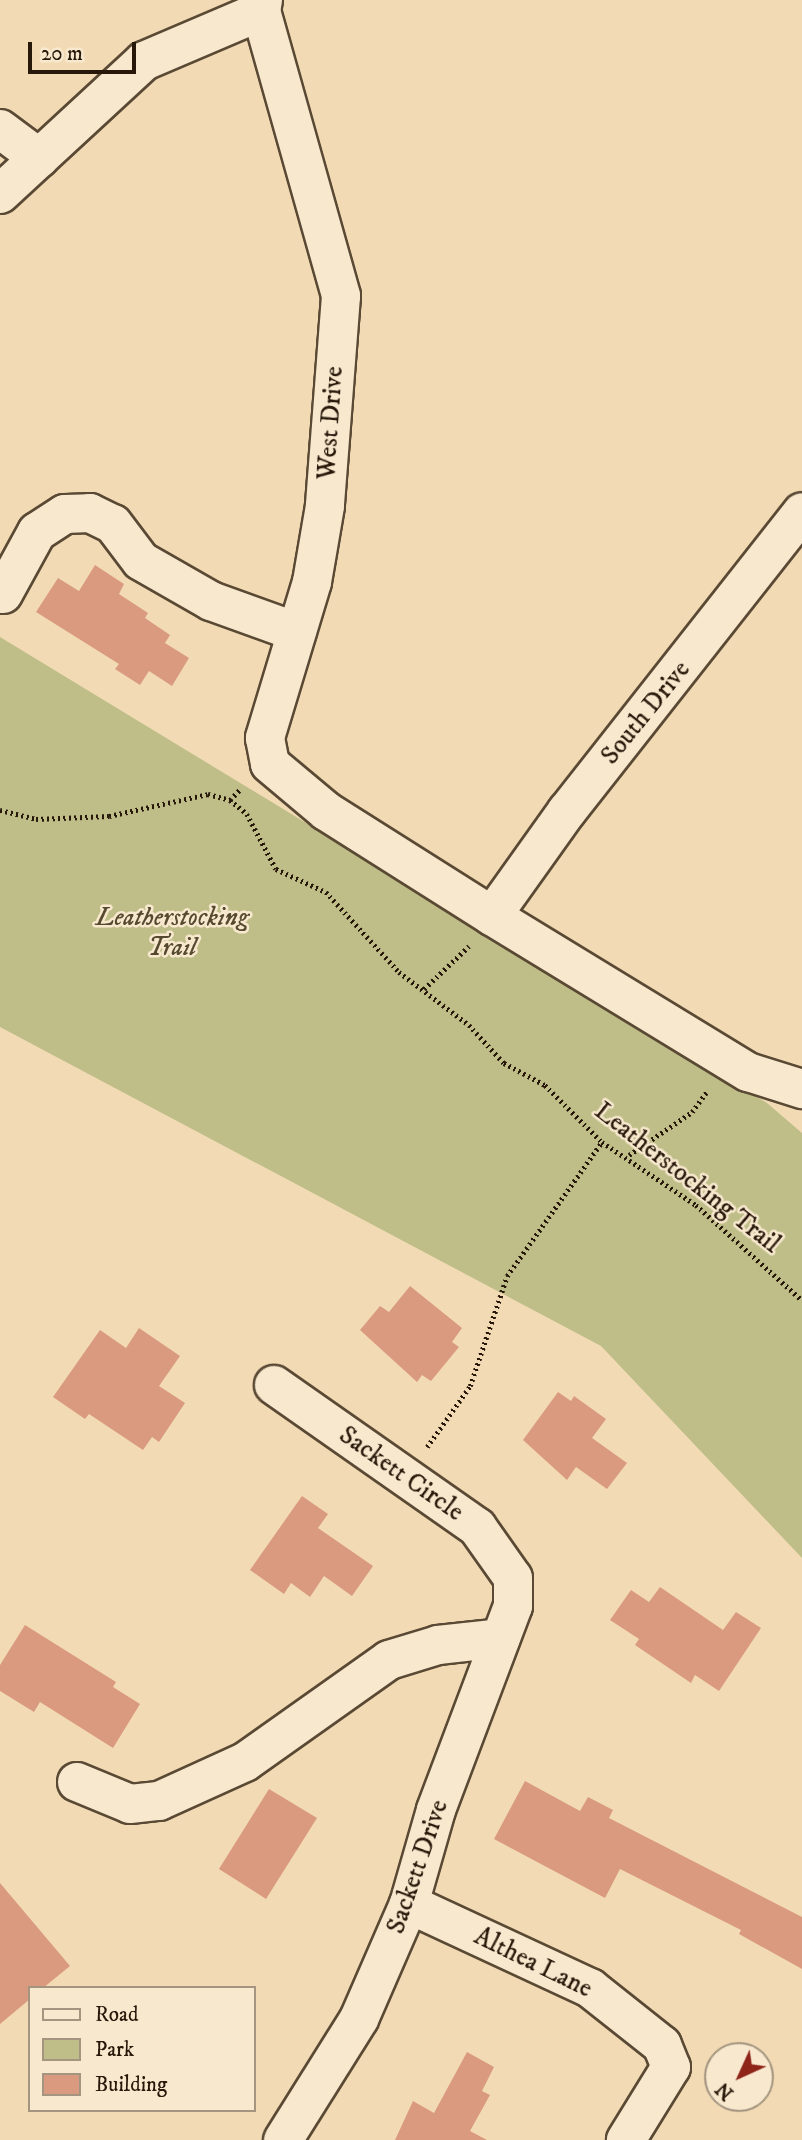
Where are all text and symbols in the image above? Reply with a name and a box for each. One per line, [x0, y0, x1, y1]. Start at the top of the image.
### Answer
scale bar [32, 28, 140, 72]
text: 20 m [41, 41, 83, 67]
street label: West Drive [311, 365, 351, 481]
street label: South Drive [595, 655, 697, 771]
park label: Leatherstocking Trail [96, 902, 248, 964]
street label: Leatherstocking Trail [588, 1096, 786, 1260]
street label: Sackett Circle [333, 1420, 469, 1528]
street label: Sackett Drive [381, 1796, 455, 1938]
street label: Althea Lane [469, 1921, 597, 2005]
legend [28, 1986, 256, 2112]
text: Road [95, 2002, 139, 2028]
text: Park [95, 2037, 134, 2063]
north arrow [704, 2042, 774, 2112]
text: Building [95, 2072, 167, 2098]
text: N [712, 2077, 739, 2104]

